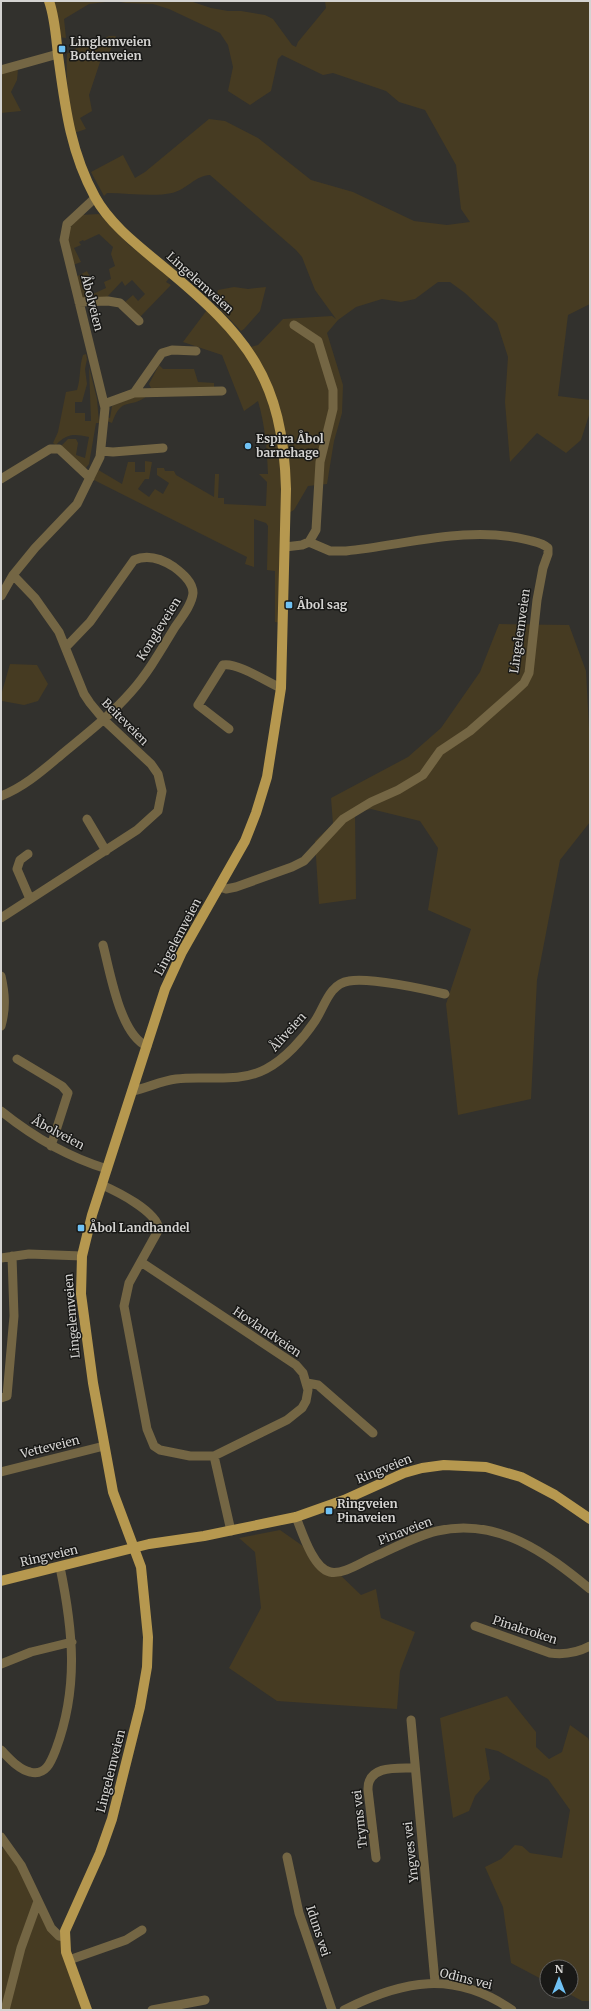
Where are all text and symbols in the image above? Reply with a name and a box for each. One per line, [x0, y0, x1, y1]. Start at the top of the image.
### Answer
place label: Linglemveien Bottenveien [70, 34, 151, 63]
marker: Linglemveien Bottenveien [57, 44, 67, 54]
street label: Lingelemveien [164, 249, 237, 317]
street label: Åbolveien [78, 272, 108, 333]
place label: Espira Åbol barnehage [256, 430, 324, 460]
marker: Espira Åbol barnehage [243, 441, 253, 451]
street label: Lingelemveien [506, 588, 533, 674]
street label: Kongleveien [133, 594, 184, 663]
place label: Åbol sag [296, 596, 348, 612]
marker: Åbol sag [284, 600, 294, 610]
street label: Beiteveien [99, 695, 152, 748]
street label: Lingelemveien [151, 896, 204, 978]
street label: Åliveien [265, 1008, 309, 1055]
street label: Åbolveien [29, 1111, 88, 1153]
place label: Åbol Landhandel [88, 1219, 190, 1235]
marker: Åbol Landhandel [76, 1223, 86, 1233]
street label: Lingelemveien [60, 1273, 83, 1359]
street label: Hovlandveien [230, 1303, 304, 1360]
street label: Vetteveien [18, 1432, 81, 1461]
street label: Ringveien [354, 1451, 414, 1486]
place label: Ringveien Pinaveien [337, 1496, 398, 1525]
marker: Ringveien Pinaveien [324, 1506, 334, 1516]
street label: Pinaveien [376, 1513, 434, 1548]
street label: Ringveien [19, 1542, 79, 1569]
street label: Pinakroken [491, 1612, 559, 1647]
street label: Lingelemveien [93, 1728, 128, 1814]
street label: Tryms vei [349, 1789, 370, 1849]
street label: Yngves vei [400, 1821, 421, 1884]
street label: Iduns vei [303, 1904, 334, 1958]
north arrow [539, 1959, 579, 1999]
text: N [555, 1962, 564, 1976]
street label: Odins vei [438, 1965, 494, 1992]

